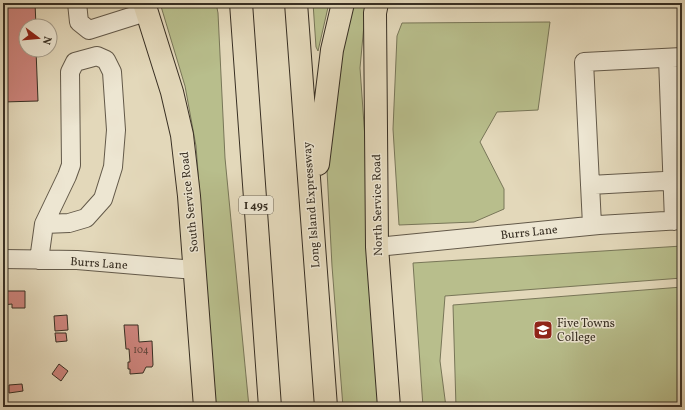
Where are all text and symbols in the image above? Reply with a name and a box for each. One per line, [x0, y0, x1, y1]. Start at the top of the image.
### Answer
north arrow [18, 18, 58, 58]
text: N [38, 34, 54, 46]
street label: Long Island Expressway [300, 141, 324, 269]
street label: South Service Road [177, 150, 203, 253]
street label: North Service Road [369, 154, 387, 256]
road number: I 495 [239, 196, 273, 214]
street label: Burrs Lane [500, 222, 559, 244]
street label: Burrs Lane [70, 254, 128, 274]
place label: Five Towns College [557, 316, 615, 346]
school or university icon: Five Towns College [532, 319, 554, 341]
house number: 104 [133, 343, 149, 357]

